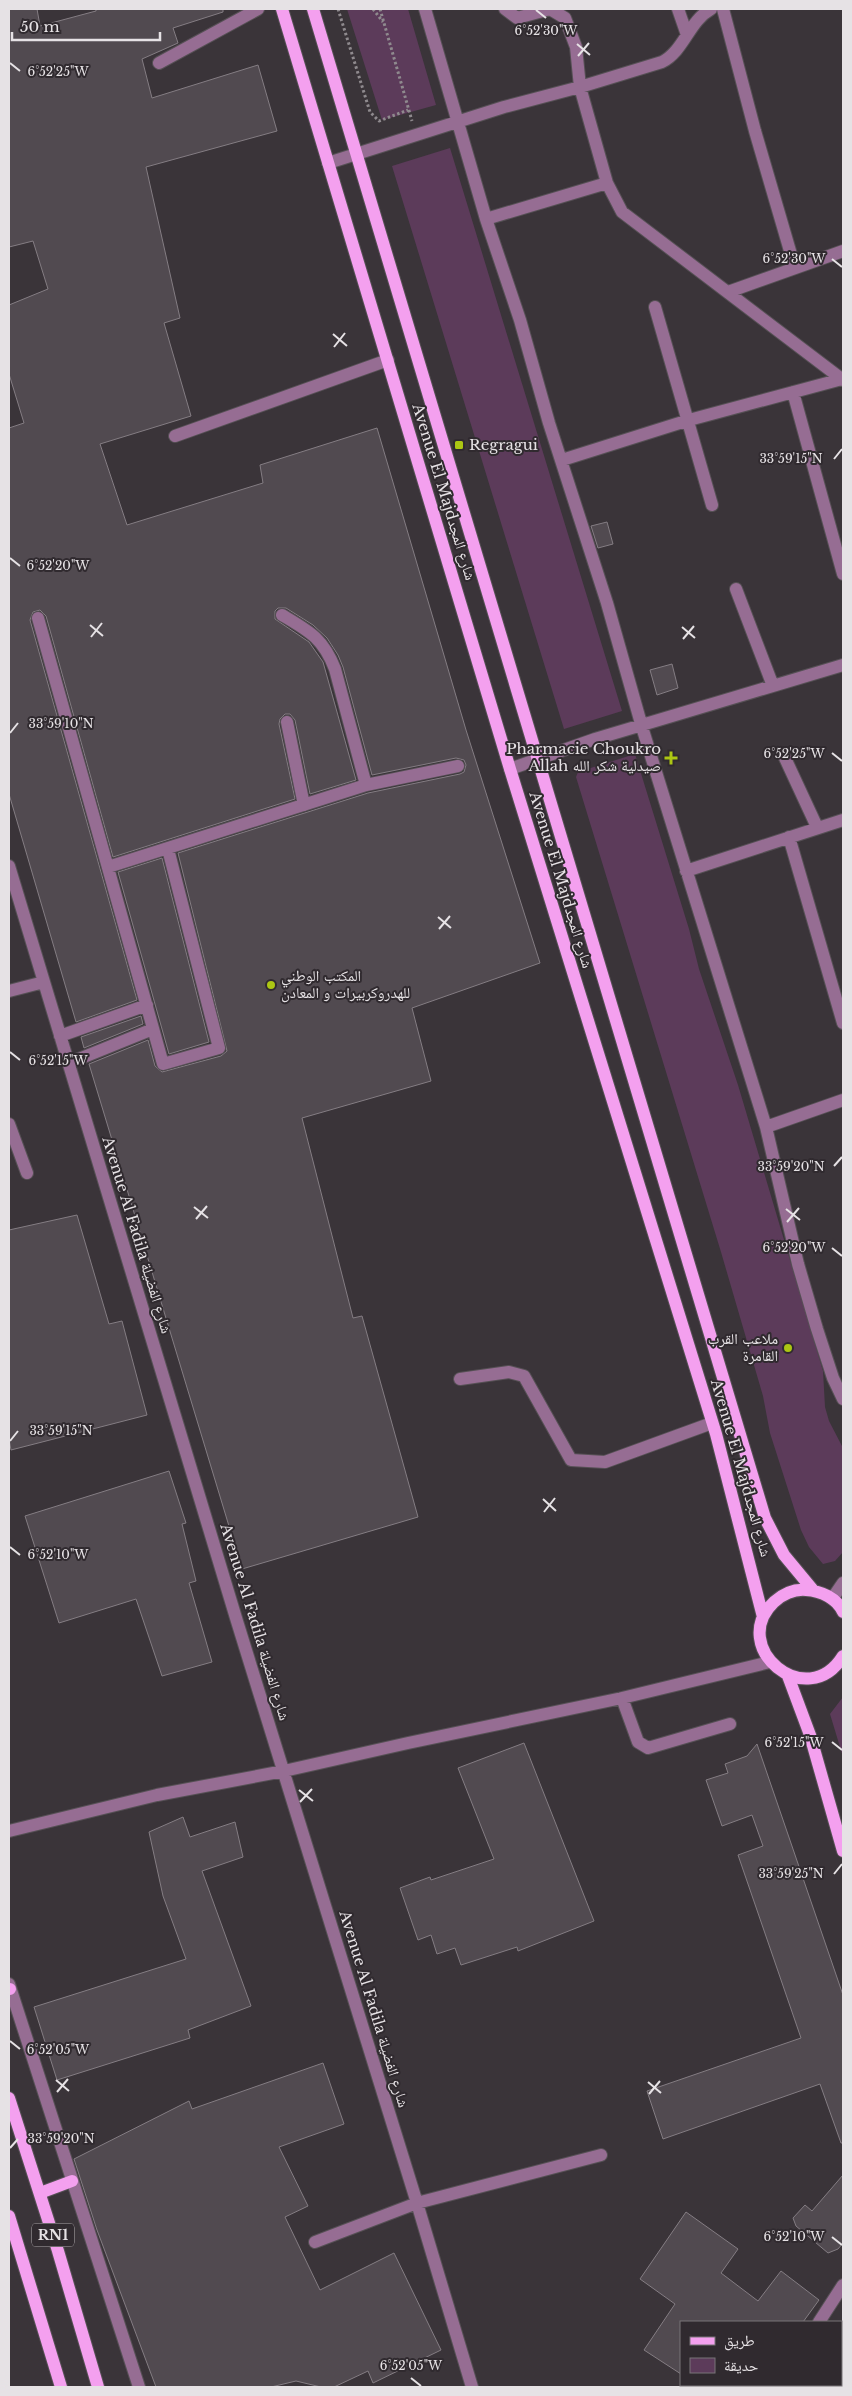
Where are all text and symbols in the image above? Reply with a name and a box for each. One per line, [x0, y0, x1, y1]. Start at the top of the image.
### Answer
scale bar [12, 10, 160, 42]
text: 50 m [20, 17, 60, 36]
text: 6°52'30"W [515, 23, 578, 38]
text: 6°52'25"W [27, 64, 89, 79]
text: 6°52'30"W [763, 251, 826, 266]
street label: Avenue El Majdشارع المجد [407, 400, 480, 583]
place label: Regragui [469, 435, 538, 454]
marker: Regragui [453, 439, 465, 451]
text: 33°59'15"N [759, 451, 823, 466]
text: 6°52'20"W [27, 558, 90, 573]
text: 33°59'10"N [29, 716, 94, 731]
place label: Pharmacie Choukro Allah صيدلية شكر الله [506, 739, 661, 775]
text: 6°52'25"W [763, 746, 825, 761]
marker: Pharmacie Choukro Allah صيدلية شكر الله [665, 752, 677, 764]
street label: Avenue El Majdشارع المجد [524, 788, 597, 971]
place label: المكتب الوطني للهدروكربيرات و المعادن [281, 966, 410, 1003]
marker: المكتب الوطني للهدروكربيرات و المعادن [265, 979, 277, 991]
text: 6°52'15"W [28, 1053, 88, 1068]
street label: Avenue Al Fadila شارع الفضيلة [97, 1133, 177, 1336]
text: 33°59'20"N [758, 1159, 825, 1174]
text: 6°52'20"W [763, 1240, 826, 1255]
place label: ملاعب القرب القامرة [708, 1329, 778, 1365]
marker: ملاعب القرب القامرة [782, 1342, 794, 1354]
street label: Avenue El Majdشارع المجد [706, 1376, 776, 1559]
text: 33°59'15"N [29, 1423, 93, 1438]
street label: Avenue Al Fadila شارع الفضيلة [215, 1520, 295, 1723]
text: 6°52'10"W [28, 1547, 89, 1562]
text: 6°52'15"W [764, 1735, 824, 1750]
text: 33°59'25"N [758, 1866, 824, 1881]
street label: Avenue Al Fadila شارع الفضيلة [334, 1907, 414, 2110]
text: 6°52'05"W [27, 2042, 90, 2057]
text: 33°59'20"N [28, 2131, 95, 2146]
road number: RN1 [32, 2224, 74, 2246]
text: 6°52'10"W [764, 2229, 825, 2244]
legend [680, 2321, 842, 2386]
text: طريق [724, 2331, 755, 2351]
text: حديقة [724, 2356, 759, 2375]
text: 6°52'05"W [380, 2358, 443, 2373]

